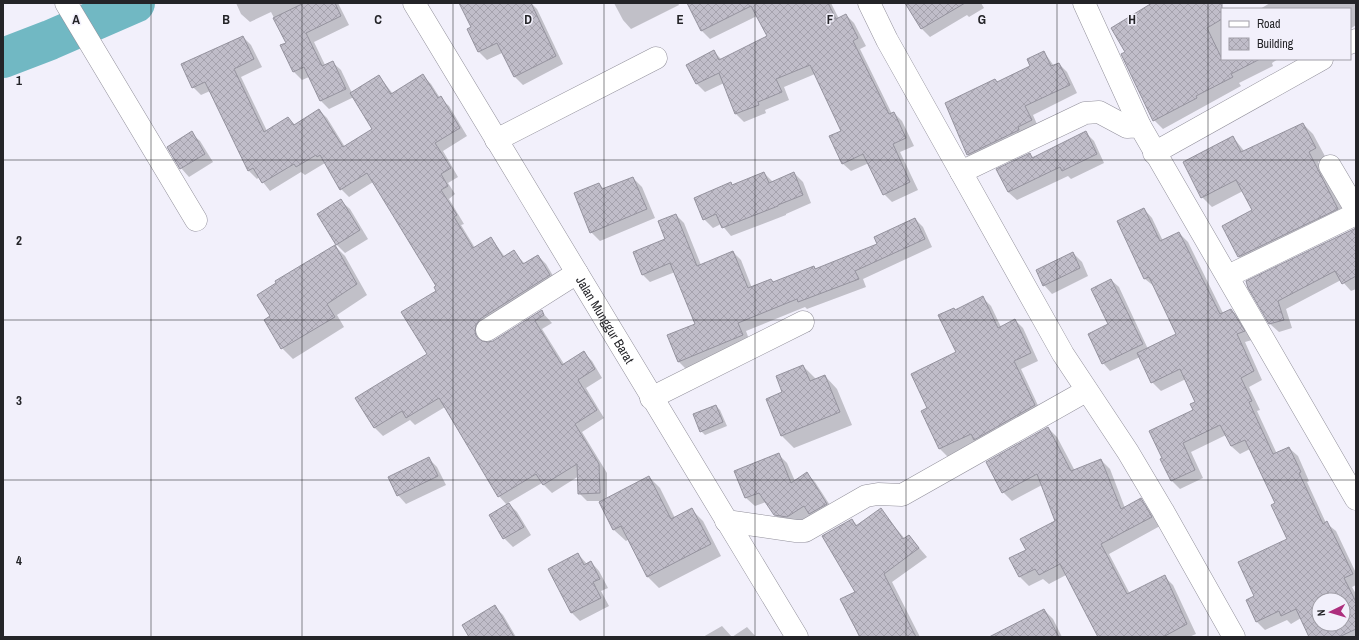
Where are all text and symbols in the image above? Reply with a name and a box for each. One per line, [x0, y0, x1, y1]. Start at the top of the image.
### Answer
legend [1221, 8, 1351, 60]
text: A [72, 11, 80, 28]
text: B [222, 11, 230, 28]
text: C [374, 11, 382, 28]
text: D [524, 11, 532, 28]
text: E [676, 11, 684, 28]
text: F [827, 11, 834, 28]
text: G [978, 11, 986, 28]
text: H [1128, 11, 1136, 28]
text: Road [1257, 16, 1281, 32]
text: Building [1257, 36, 1294, 52]
text: 1 [16, 72, 22, 89]
text: 2 [16, 232, 22, 249]
street label: Jalan Munggur Barat [572, 273, 638, 367]
text: 3 [16, 392, 22, 409]
text: 4 [16, 552, 22, 569]
north arrow [1311, 592, 1351, 632]
text: N [1314, 609, 1328, 617]

